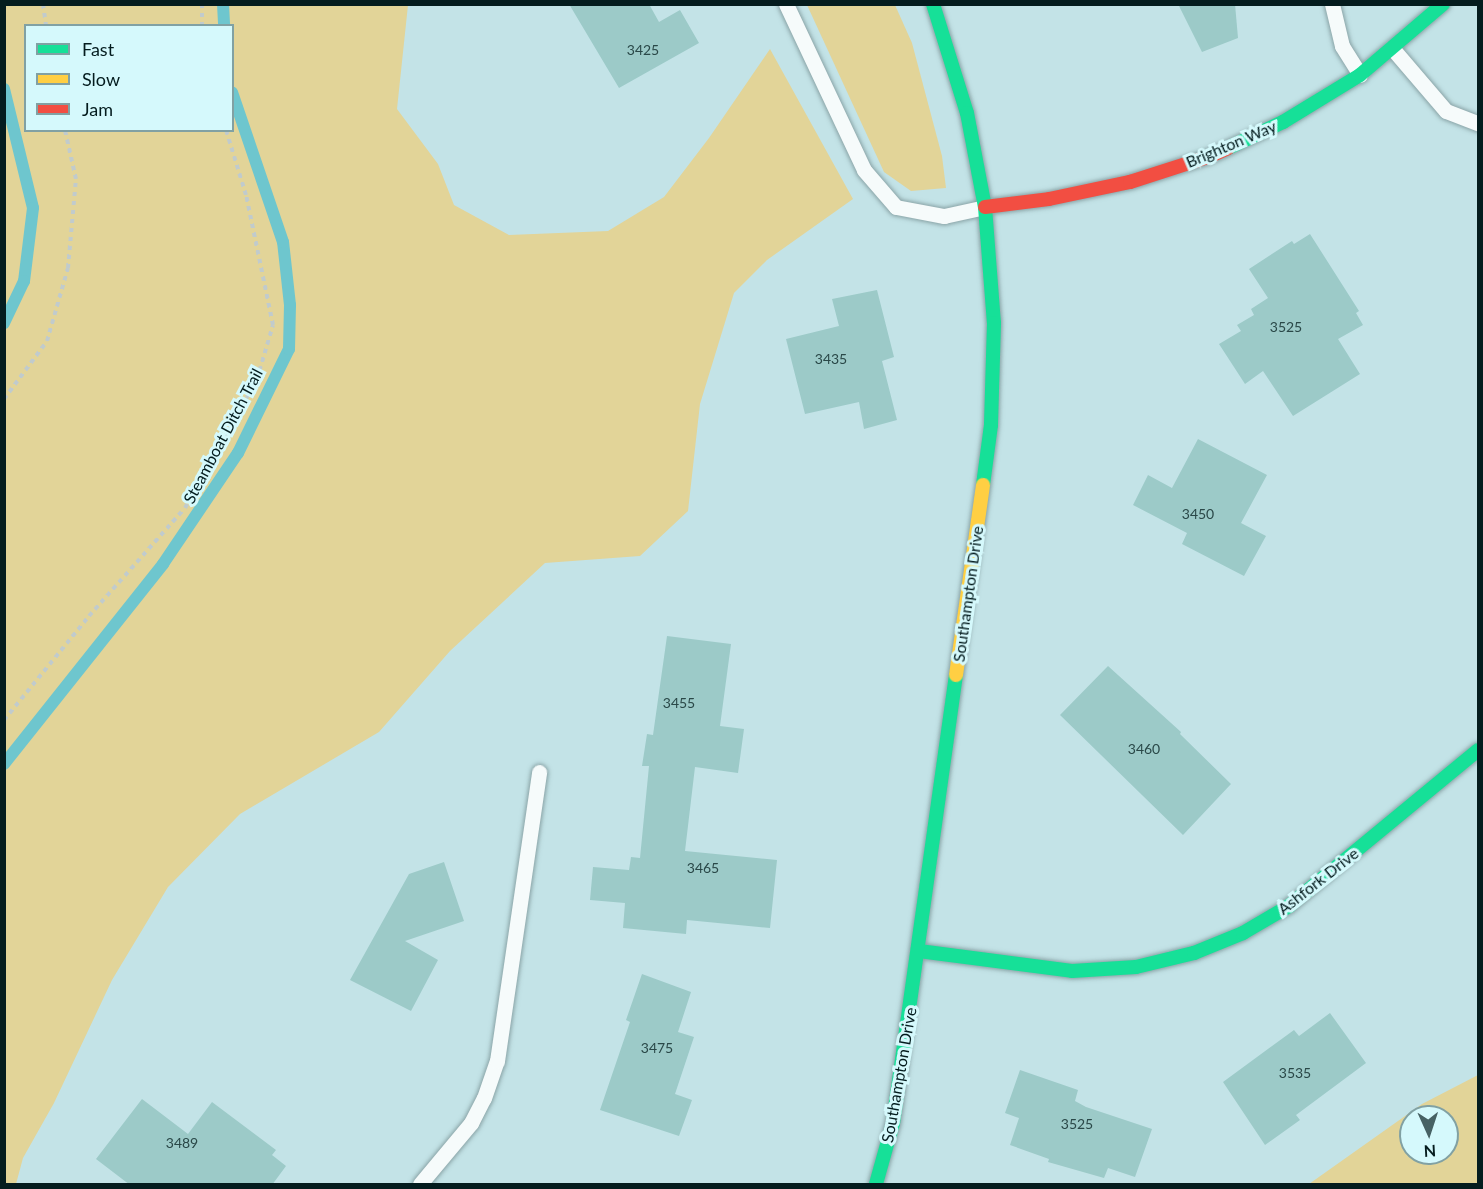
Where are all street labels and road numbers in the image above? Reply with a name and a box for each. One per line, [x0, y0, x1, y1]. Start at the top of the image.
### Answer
street label: Brighton Way [1183, 116, 1279, 172]
street label: Steamboat Ditch Trail [179, 365, 267, 507]
street label: Southampton Drive [949, 525, 987, 663]
street label: Ashfork Drive [1274, 844, 1362, 918]
street label: Southampton Drive [878, 1006, 920, 1144]

